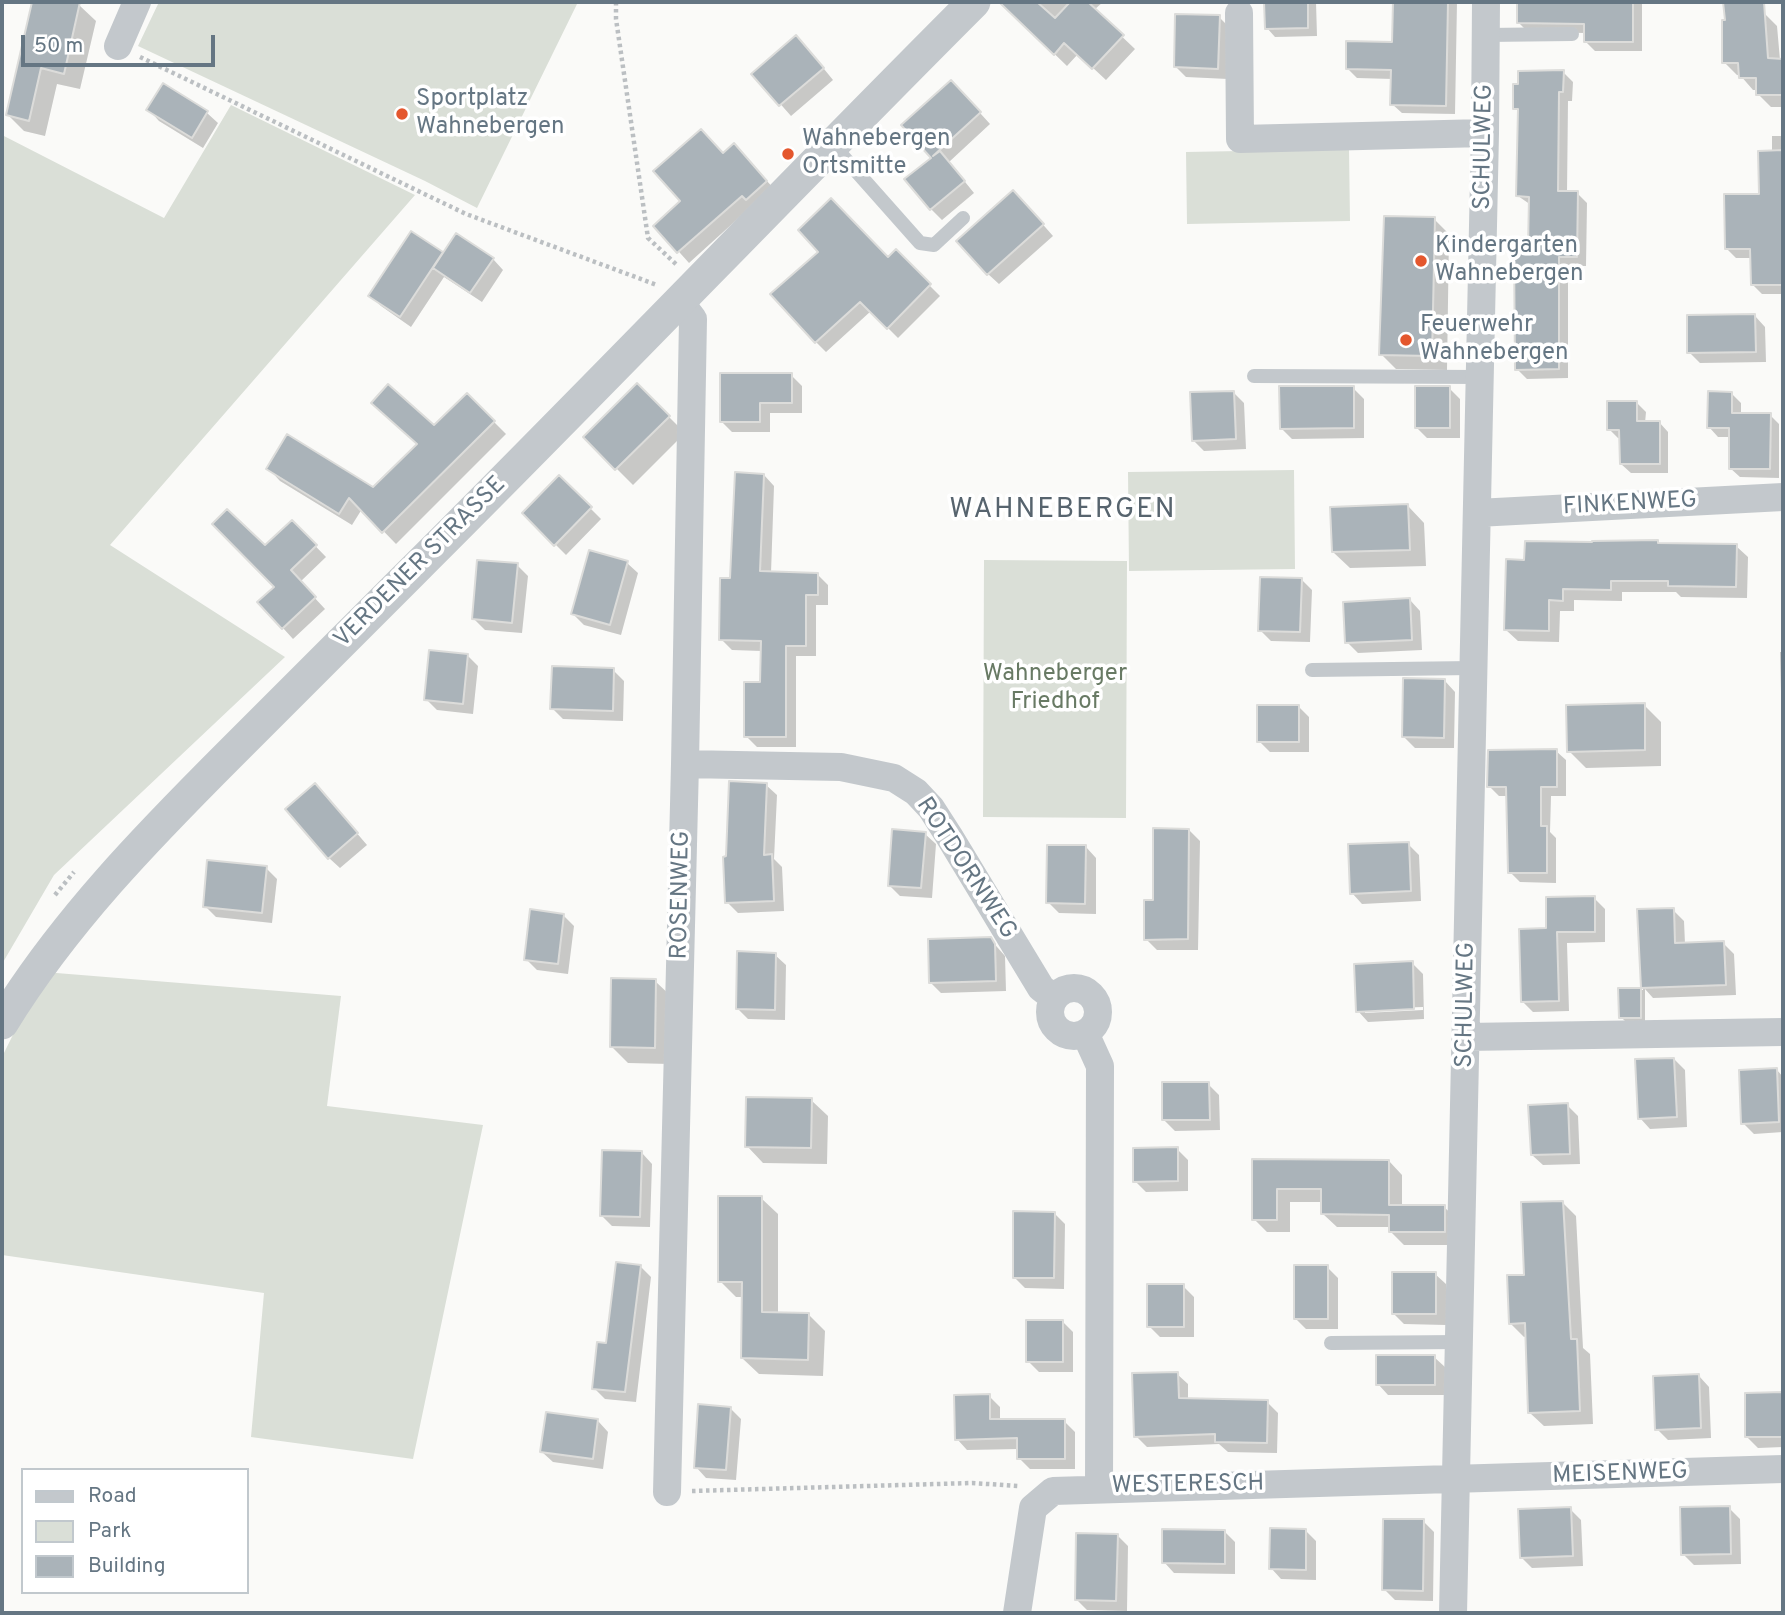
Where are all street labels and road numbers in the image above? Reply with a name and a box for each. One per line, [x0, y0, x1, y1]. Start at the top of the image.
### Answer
street label: SCHULWEG [1470, 84, 1500, 210]
street label: VERDENER STRASSE [329, 471, 513, 655]
street label: FINKENWEG [1562, 487, 1698, 523]
street label: ROTDORNWEG [909, 793, 1021, 945]
street label: ROSENWEG [666, 830, 698, 960]
street label: SCHULWEG [1452, 942, 1482, 1068]
street label: MEISENWEG [1552, 1458, 1688, 1492]
street label: WESTERESCH [1111, 1470, 1265, 1502]

